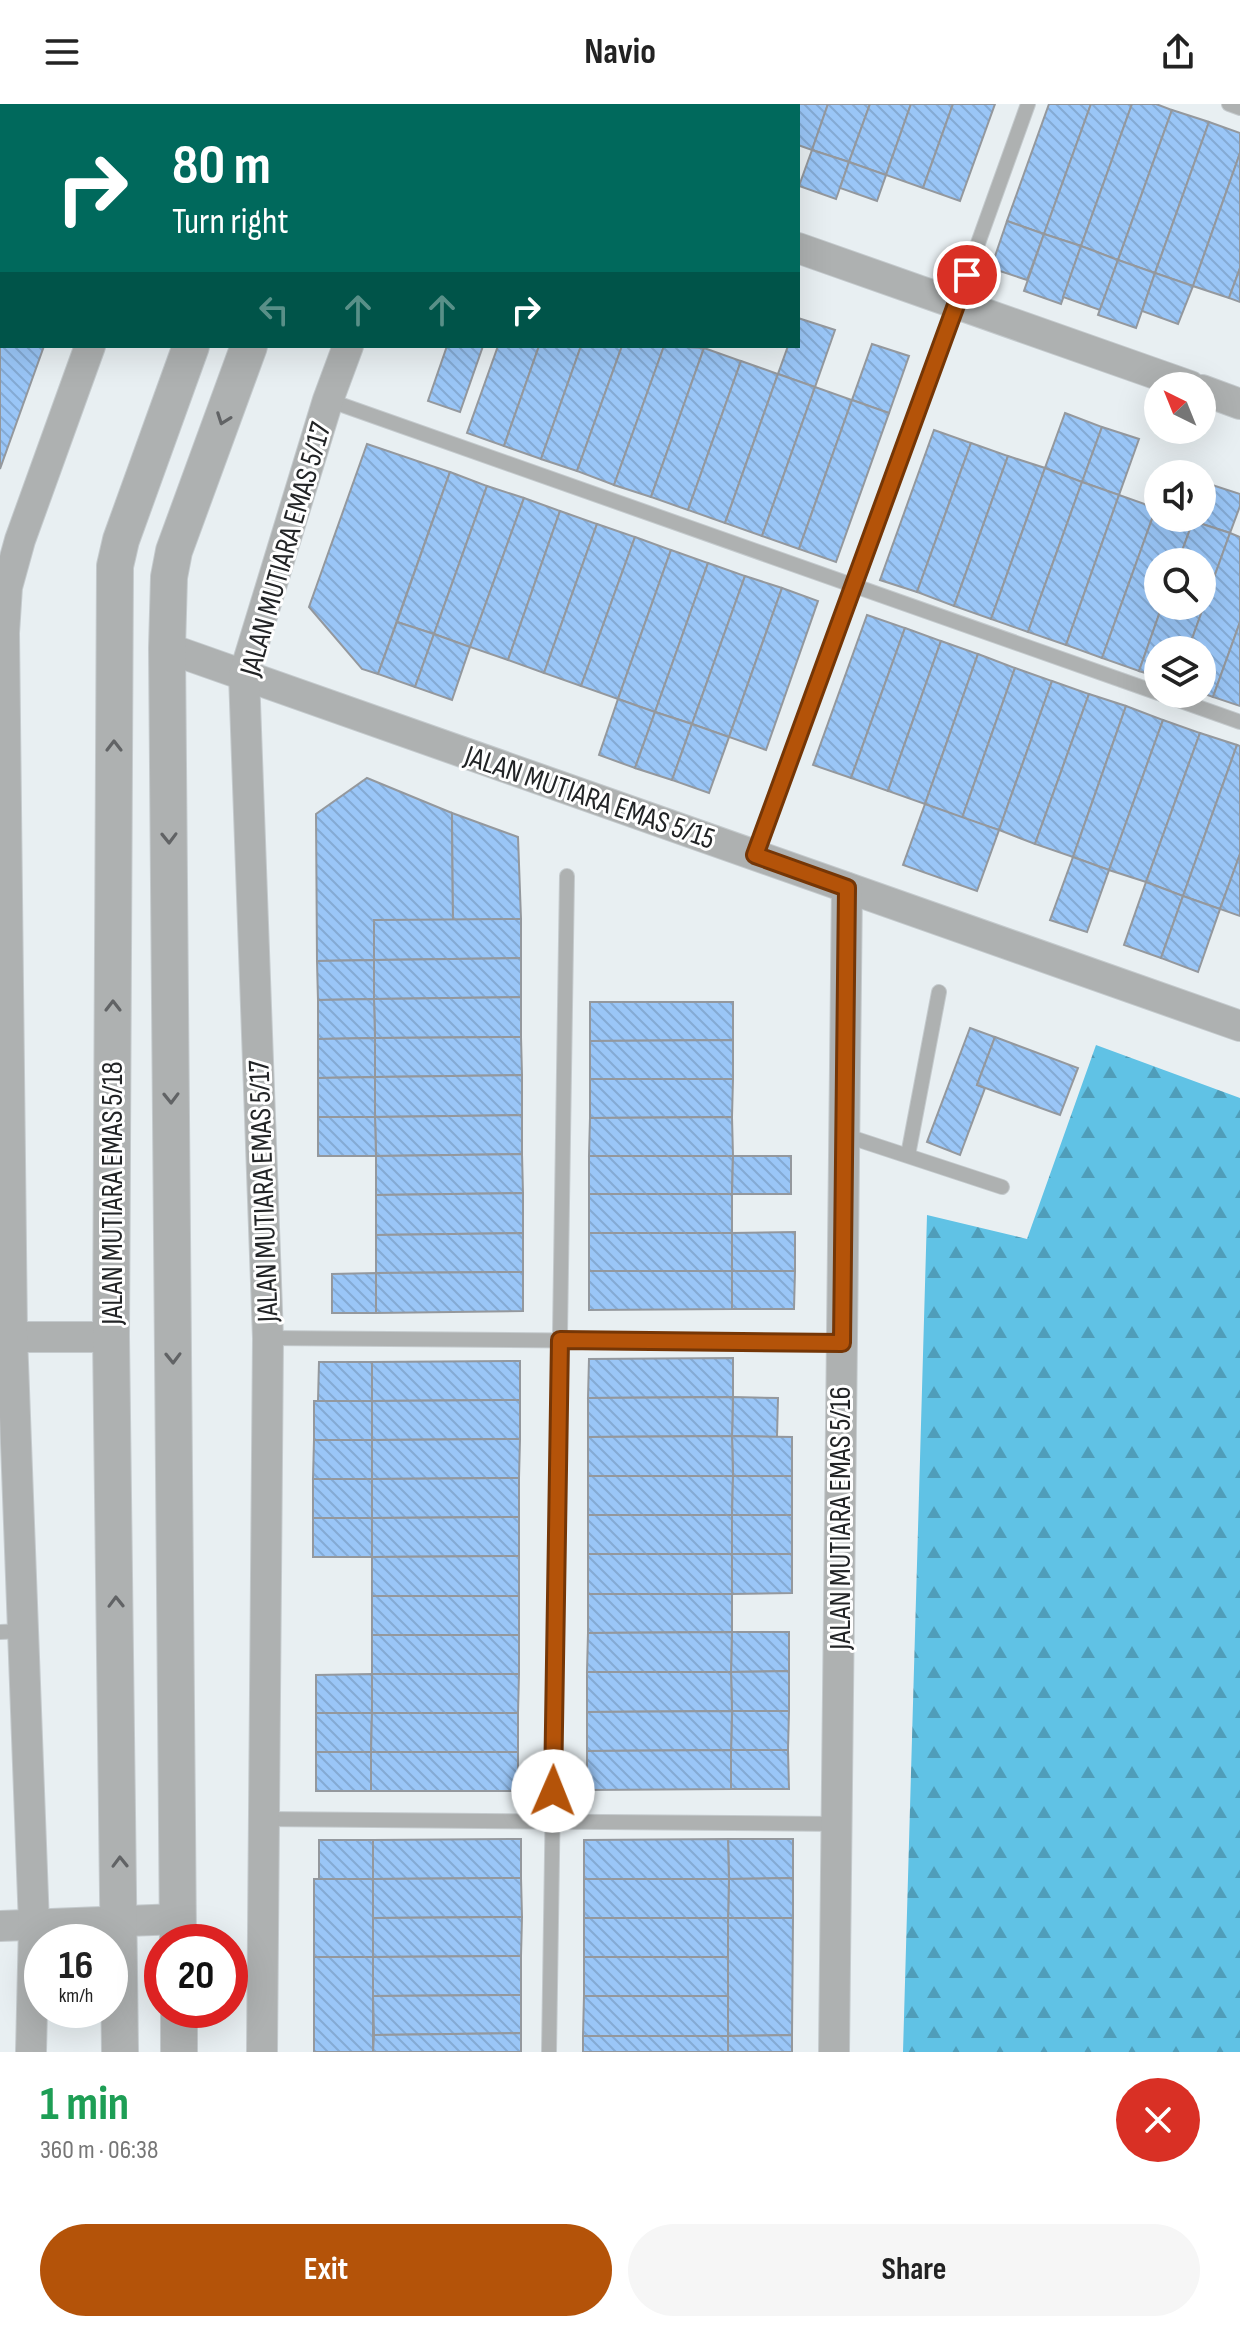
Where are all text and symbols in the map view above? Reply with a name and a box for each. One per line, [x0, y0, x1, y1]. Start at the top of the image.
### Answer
icon: menu [40, 30, 84, 74]
icon: share [1156, 30, 1200, 74]
text: Navio [584, 31, 656, 74]
text: 80 m [172, 133, 271, 200]
icon: right [40, 136, 144, 240]
text: Turn right [172, 201, 289, 244]
pin [933, 241, 1001, 309]
icon: arrive [945, 253, 989, 297]
icon: left [252, 288, 296, 332]
icon: ahead [336, 288, 380, 332]
icon: ahead [420, 288, 464, 332]
icon: right [504, 288, 548, 332]
north arrow [1144, 372, 1216, 444]
map controls [1144, 372, 1216, 708]
one-way arrow [216, 411, 232, 425]
street label: JALAN MUTIARA EMAS 5/17 [232, 418, 339, 681]
button: sound [1144, 460, 1216, 532]
button: search [1144, 548, 1216, 620]
button: layers [1144, 636, 1216, 708]
street label: JALAN MUTIARA EMAS 5/15 [459, 738, 719, 858]
one-way arrow [105, 739, 123, 752]
one-way arrow [160, 832, 178, 845]
one-way arrow [104, 999, 122, 1012]
street label: JALAN MUTIARA EMAS 5/17 [241, 1059, 287, 1324]
street label: JALAN MUTIARA EMAS 5/18 [95, 1061, 131, 1326]
one-way arrow [162, 1092, 180, 1105]
one-way arrow [164, 1352, 182, 1365]
street label: JALAN MUTIARA EMAS 5/16 [823, 1386, 859, 1651]
one-way arrow [107, 1595, 124, 1608]
position arrow [511, 1749, 595, 1833]
one-way arrow [111, 1855, 128, 1868]
speed limit sign: 20 [144, 1924, 248, 2028]
text: 16 [59, 1942, 93, 1990]
text: km/h [59, 1984, 93, 2008]
text: 1 min [40, 2076, 129, 2133]
button: close [1116, 2078, 1200, 2162]
text: 360 m · 06:38 [40, 2135, 158, 2166]
button: Exit [40, 2224, 612, 2316]
button: Share [628, 2224, 1200, 2316]

